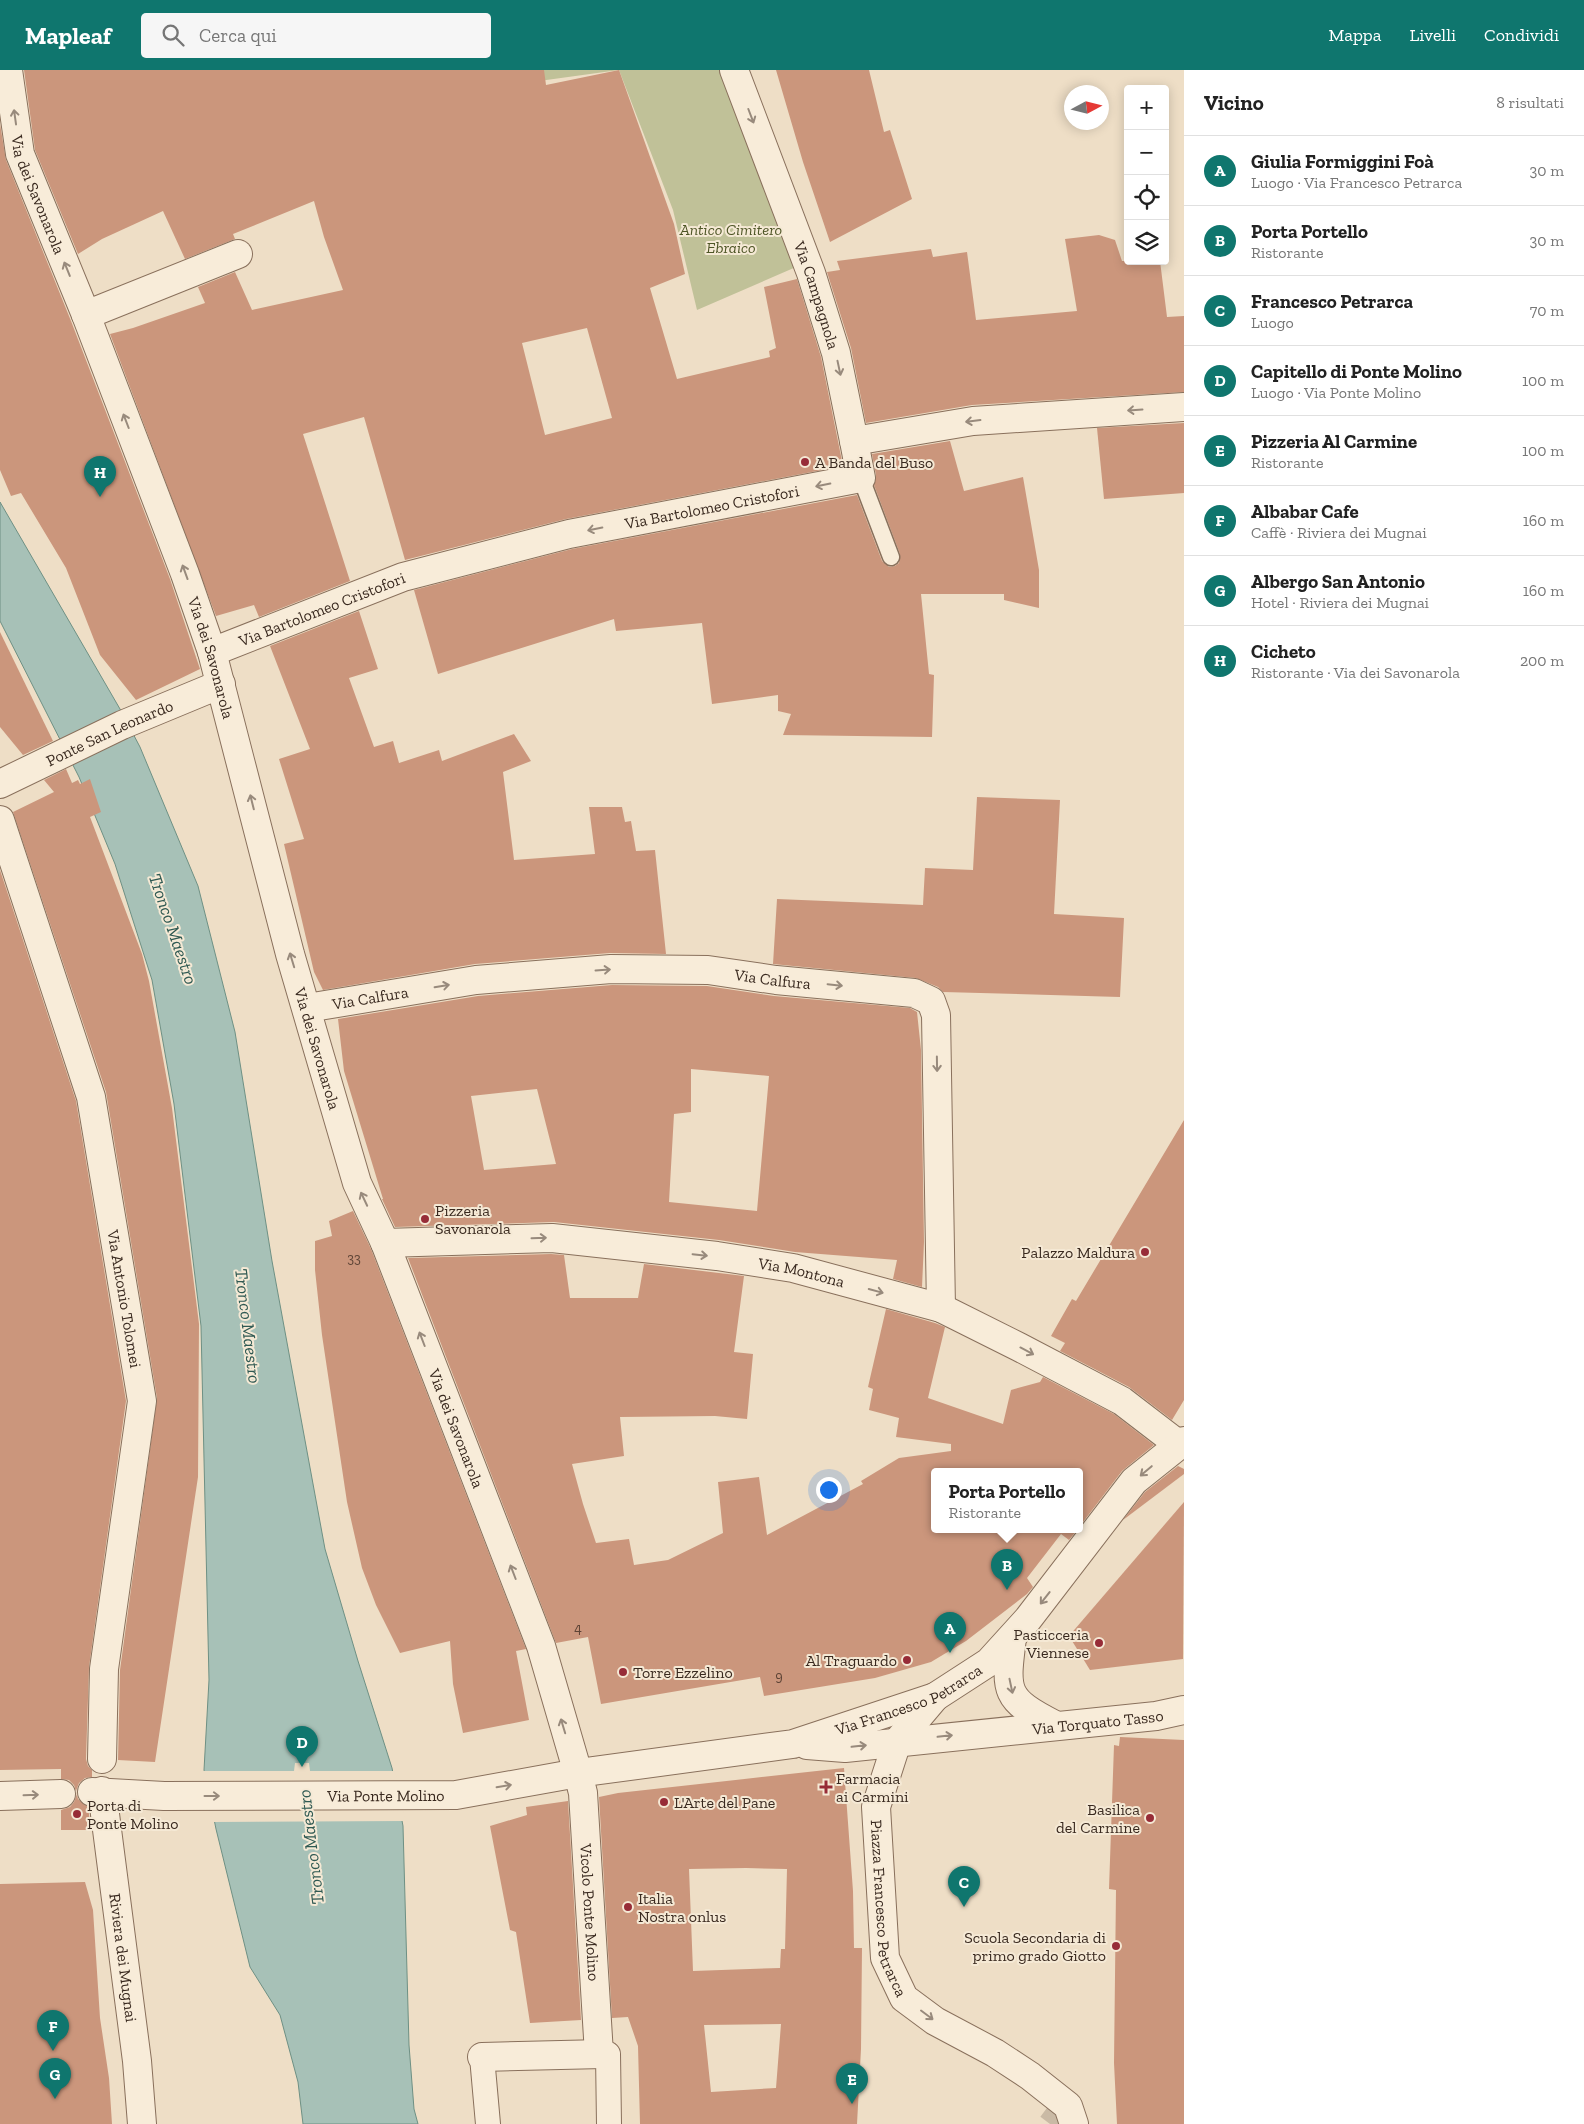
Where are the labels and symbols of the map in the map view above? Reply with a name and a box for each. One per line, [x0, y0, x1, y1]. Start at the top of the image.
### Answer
north arrow [1064, 85, 1109, 130]
one-way arrow [748, 108, 757, 123]
one-way arrow [9, 109, 19, 125]
street label: Via dei Savonarola [7, 133, 69, 257]
park label: Antico Cimitero Ebraico [679, 220, 782, 257]
street label: Via Campagnola [789, 238, 843, 352]
one-way arrow [62, 262, 71, 278]
one-way arrow [834, 360, 844, 376]
one-way arrow [1128, 405, 1144, 415]
one-way arrow [121, 414, 131, 429]
one-way arrow [966, 416, 982, 426]
place label: A Banda del Buso [815, 453, 933, 472]
pin: H [84, 456, 116, 497]
marker: A Banda del Buso [799, 456, 811, 468]
street label: Via Bartolomeo Cristofori [622, 481, 801, 533]
one-way arrow [815, 481, 831, 491]
one-way arrow [587, 524, 603, 534]
one-way arrow [180, 565, 189, 581]
street label: Via Bartolomeo Cristofori [235, 568, 408, 651]
street label: Via dei Savonarola [183, 593, 238, 721]
street label: Ponte San Leonardo [43, 696, 176, 770]
one-way arrow [246, 795, 256, 811]
water label: Tronco Maestro [144, 871, 202, 987]
one-way arrow [287, 952, 297, 968]
one-way arrow [595, 965, 611, 974]
street label: Via Calfura [732, 965, 812, 993]
one-way arrow [433, 980, 449, 990]
one-way arrow [827, 980, 843, 990]
street label: Via Calfura [330, 982, 410, 1014]
street label: Via dei Savonarola [290, 984, 344, 1112]
one-way arrow [932, 1056, 942, 1072]
one-way arrow [359, 1192, 368, 1207]
place label: Pizzeria Savonarola [435, 1201, 511, 1238]
marker: Pizzeria Savonarola [419, 1213, 431, 1225]
street label: Via Antonio Tolomei [103, 1227, 145, 1370]
one-way arrow [530, 1234, 546, 1243]
place label: Palazzo Maldura [1021, 1243, 1135, 1262]
marker: Palazzo Maldura [1139, 1246, 1151, 1258]
house number: 33 [347, 1250, 361, 1267]
one-way arrow [692, 1250, 708, 1259]
street label: Via Montona [756, 1253, 847, 1292]
water label: Tronco Maestro [230, 1267, 266, 1385]
one-way arrow [868, 1286, 884, 1296]
one-way arrow [417, 1332, 426, 1347]
one-way arrow [1019, 1346, 1033, 1356]
street label: Via dei Savonarola [424, 1365, 488, 1491]
one-way arrow [1140, 1466, 1153, 1477]
your location [816, 1477, 842, 1503]
pin: B [991, 1549, 1023, 1590]
one-way arrow [507, 1565, 517, 1580]
one-way arrow [1039, 1591, 1050, 1604]
pin: A [934, 1612, 966, 1653]
house number: 4 [574, 1620, 582, 1637]
place label: Pasticceria Viennese [1014, 1625, 1089, 1662]
marker: Pasticceria Viennese [1093, 1637, 1105, 1649]
place label: Al Traguardo [806, 1651, 897, 1670]
marker: Al Traguardo [901, 1654, 913, 1666]
street label: Via Francesco Petrarca [832, 1660, 986, 1740]
place label: Torre Ezzelino [633, 1663, 733, 1682]
marker: Torre Ezzelino [617, 1666, 629, 1678]
house number: 9 [775, 1668, 783, 1685]
one-way arrow [1006, 1677, 1016, 1693]
street label: Via Torquato Tasso [1030, 1706, 1165, 1739]
one-way arrow [558, 1719, 568, 1735]
pin: D [286, 1726, 318, 1767]
one-way arrow [937, 1731, 953, 1741]
one-way arrow [851, 1741, 867, 1751]
place label: Farmacia ai Carmini [836, 1769, 909, 1806]
one-way arrow [496, 1781, 512, 1791]
marker: Farmacia ai Carmini [820, 1781, 832, 1793]
street label: Via Ponte Molino [326, 1786, 445, 1805]
water label: Tronco Maestro [293, 1788, 329, 1906]
one-way arrow [22, 1790, 38, 1800]
one-way arrow [204, 1791, 220, 1801]
place label: L'Arte del Pane [674, 1793, 775, 1812]
place label: Porta di Ponte Molino [87, 1796, 178, 1833]
marker: L'Arte del Pane [658, 1796, 670, 1808]
place label: Basilica del Carmine [1056, 1800, 1140, 1837]
marker: Porta di Ponte Molino [71, 1808, 83, 1820]
marker: Basilica del Carmine [1144, 1812, 1156, 1824]
street label: Piazza Francesco Petrarca [867, 1819, 911, 2000]
street label: Vicolo Ponte Molino [576, 1842, 604, 1982]
pin: C [948, 1866, 980, 1907]
place label: Italia Nostra onlus [638, 1889, 726, 1926]
street label: Riviera dei Mugnai [105, 1892, 141, 2024]
marker: Italia Nostra onlus [622, 1901, 634, 1913]
place label: Scuola Secondaria di primo grado Giotto [964, 1928, 1107, 1965]
marker: Scuola Secondaria di primo grado Giotto [1110, 1940, 1122, 1952]
pin: F [37, 2010, 69, 2051]
one-way arrow [919, 2010, 933, 2020]
pin: G [39, 2058, 71, 2099]
pin: E [836, 2063, 868, 2104]

